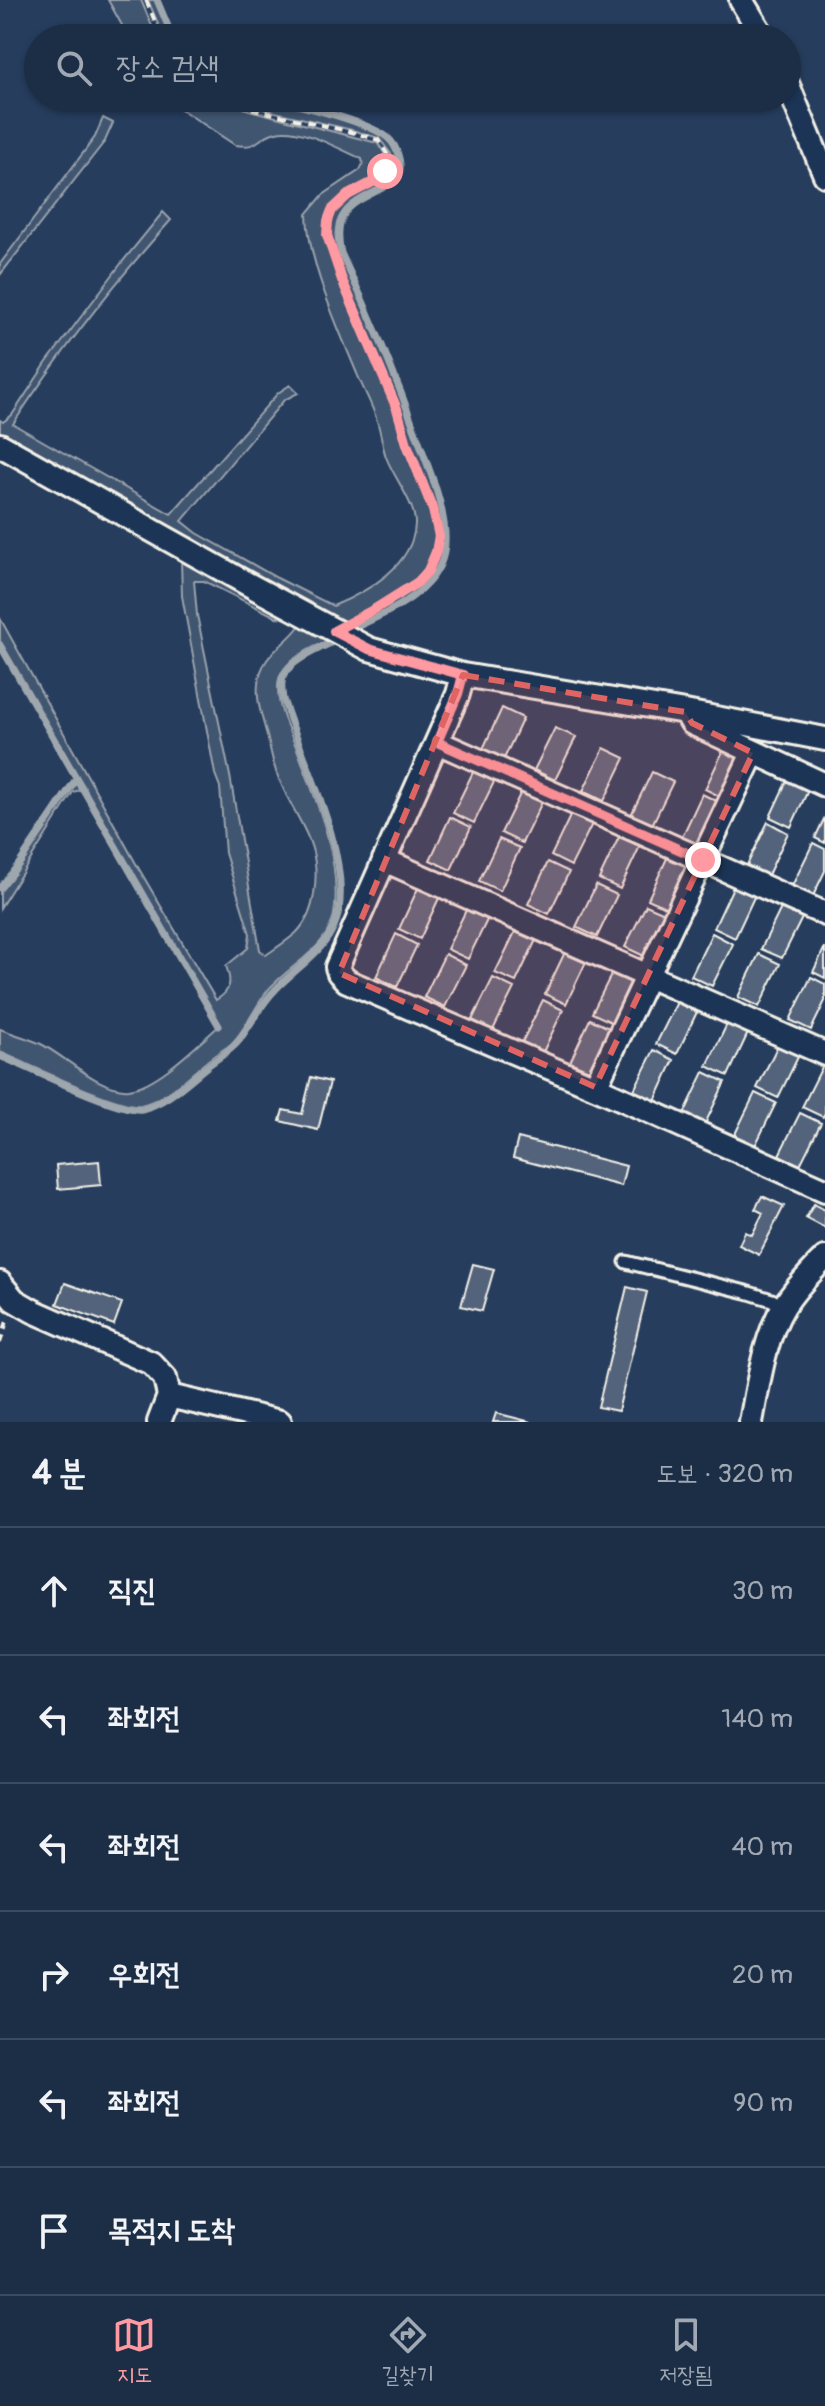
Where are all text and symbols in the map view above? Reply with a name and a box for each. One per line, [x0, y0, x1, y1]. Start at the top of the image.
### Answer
search box [24, 24, 801, 112]
icon: search [52, 46, 96, 90]
text: 장소 검색 [116, 49, 219, 86]
route start [367, 153, 403, 189]
route end [685, 842, 721, 878]
text: 4 분 [32, 1452, 86, 1495]
text: 도보 · 320 m [656, 1458, 793, 1490]
icon: ahead [32, 1569, 76, 1613]
text: 직진 [108, 1572, 156, 1609]
text: 30 m [732, 1575, 793, 1607]
icon: left [32, 1697, 76, 1741]
text: 좌회전 [108, 1700, 180, 1737]
text: 140 m [721, 1703, 793, 1735]
icon: left [32, 1825, 76, 1869]
text: 좌회전 [108, 1828, 180, 1865]
text: 40 m [731, 1831, 793, 1863]
icon: right [32, 1953, 76, 1997]
text: 우회전 [108, 1956, 180, 1993]
text: 20 m [732, 1959, 793, 1991]
icon: left [32, 2081, 76, 2125]
text: 좌회전 [108, 2084, 180, 2121]
text: 90 m [733, 2087, 793, 2119]
icon: arrive [32, 2209, 76, 2253]
text: 목적지 도착 [108, 2212, 235, 2249]
tab: 지도 [112, 2313, 156, 2389]
tab: 길찾기 [381, 2313, 434, 2389]
tab: 저장됨 [659, 2313, 713, 2389]

